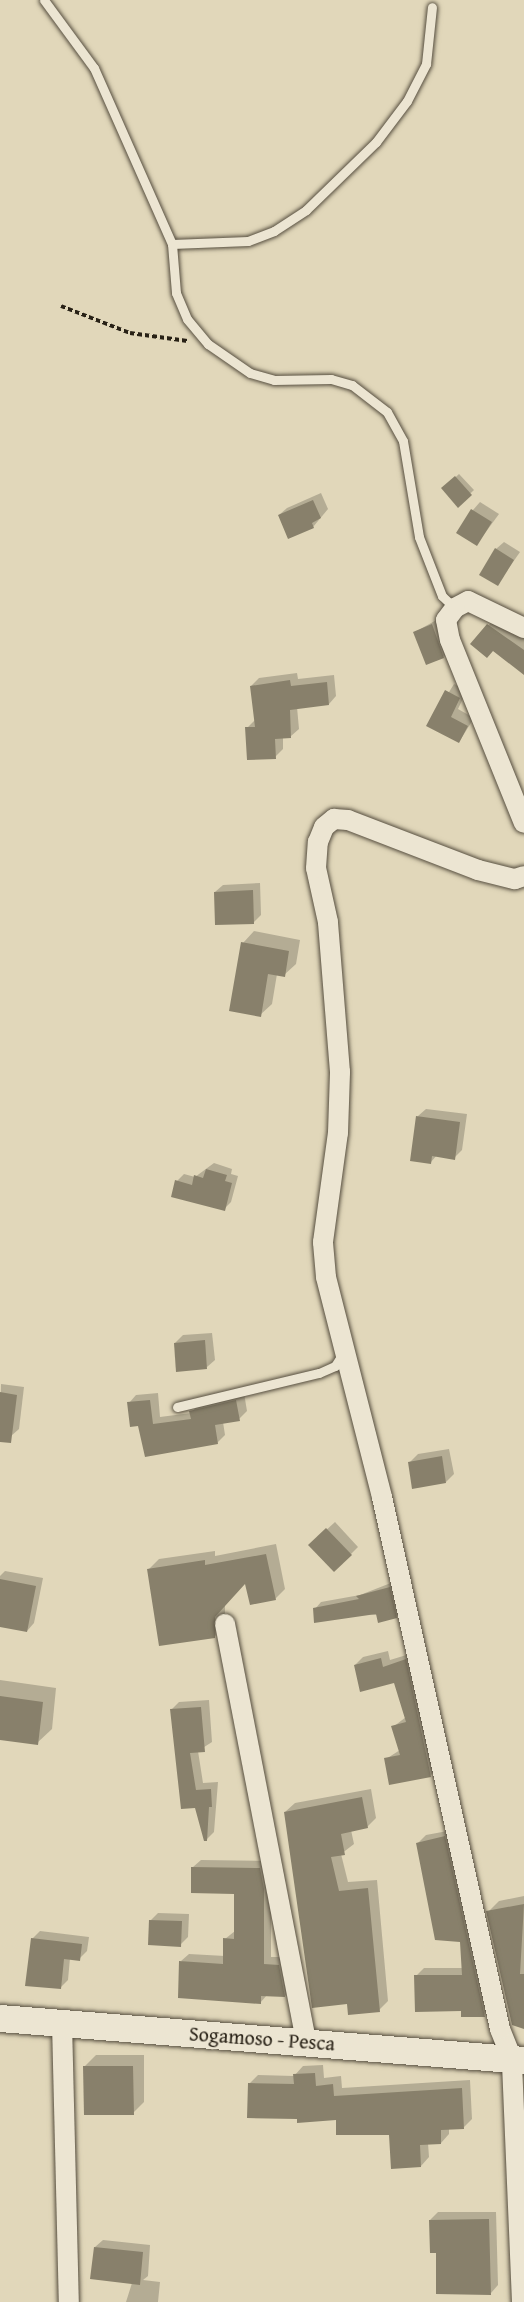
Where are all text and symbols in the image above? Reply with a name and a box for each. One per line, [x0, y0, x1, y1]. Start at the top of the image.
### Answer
street label: Sogamoso - Pesca [188, 2021, 336, 2055]

